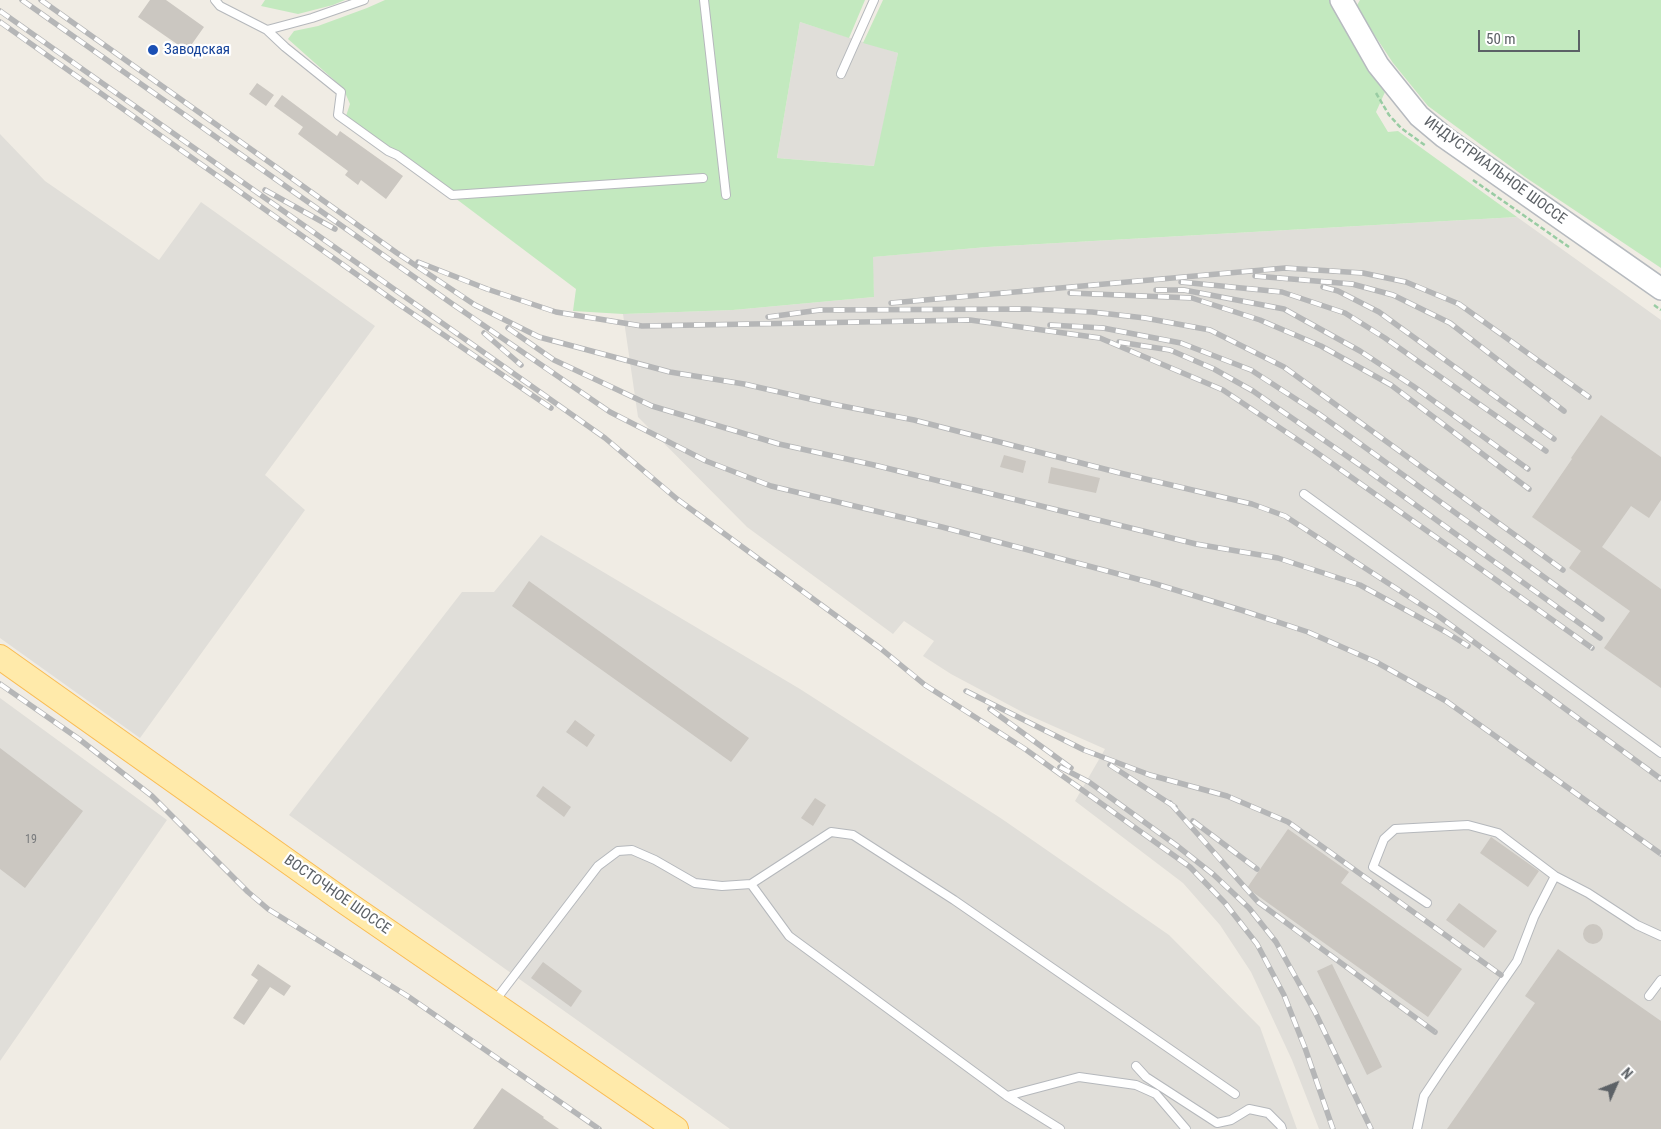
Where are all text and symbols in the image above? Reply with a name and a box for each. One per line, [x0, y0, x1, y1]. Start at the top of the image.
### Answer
scale bar [1481, 20, 1584, 52]
text: 50 m [1486, 30, 1516, 48]
place label: Заводская [164, 41, 230, 59]
marker: Заводская [146, 43, 160, 57]
street label: ИНДУСТРИАЛЬНОЕ ШОССЕ [1420, 113, 1570, 229]
house number: 19 [25, 833, 37, 847]
street label: ВОСТОЧНОЕ ШОССЕ [280, 851, 394, 939]
north arrow [1591, 1059, 1641, 1109]
text: N [1618, 1065, 1636, 1082]

